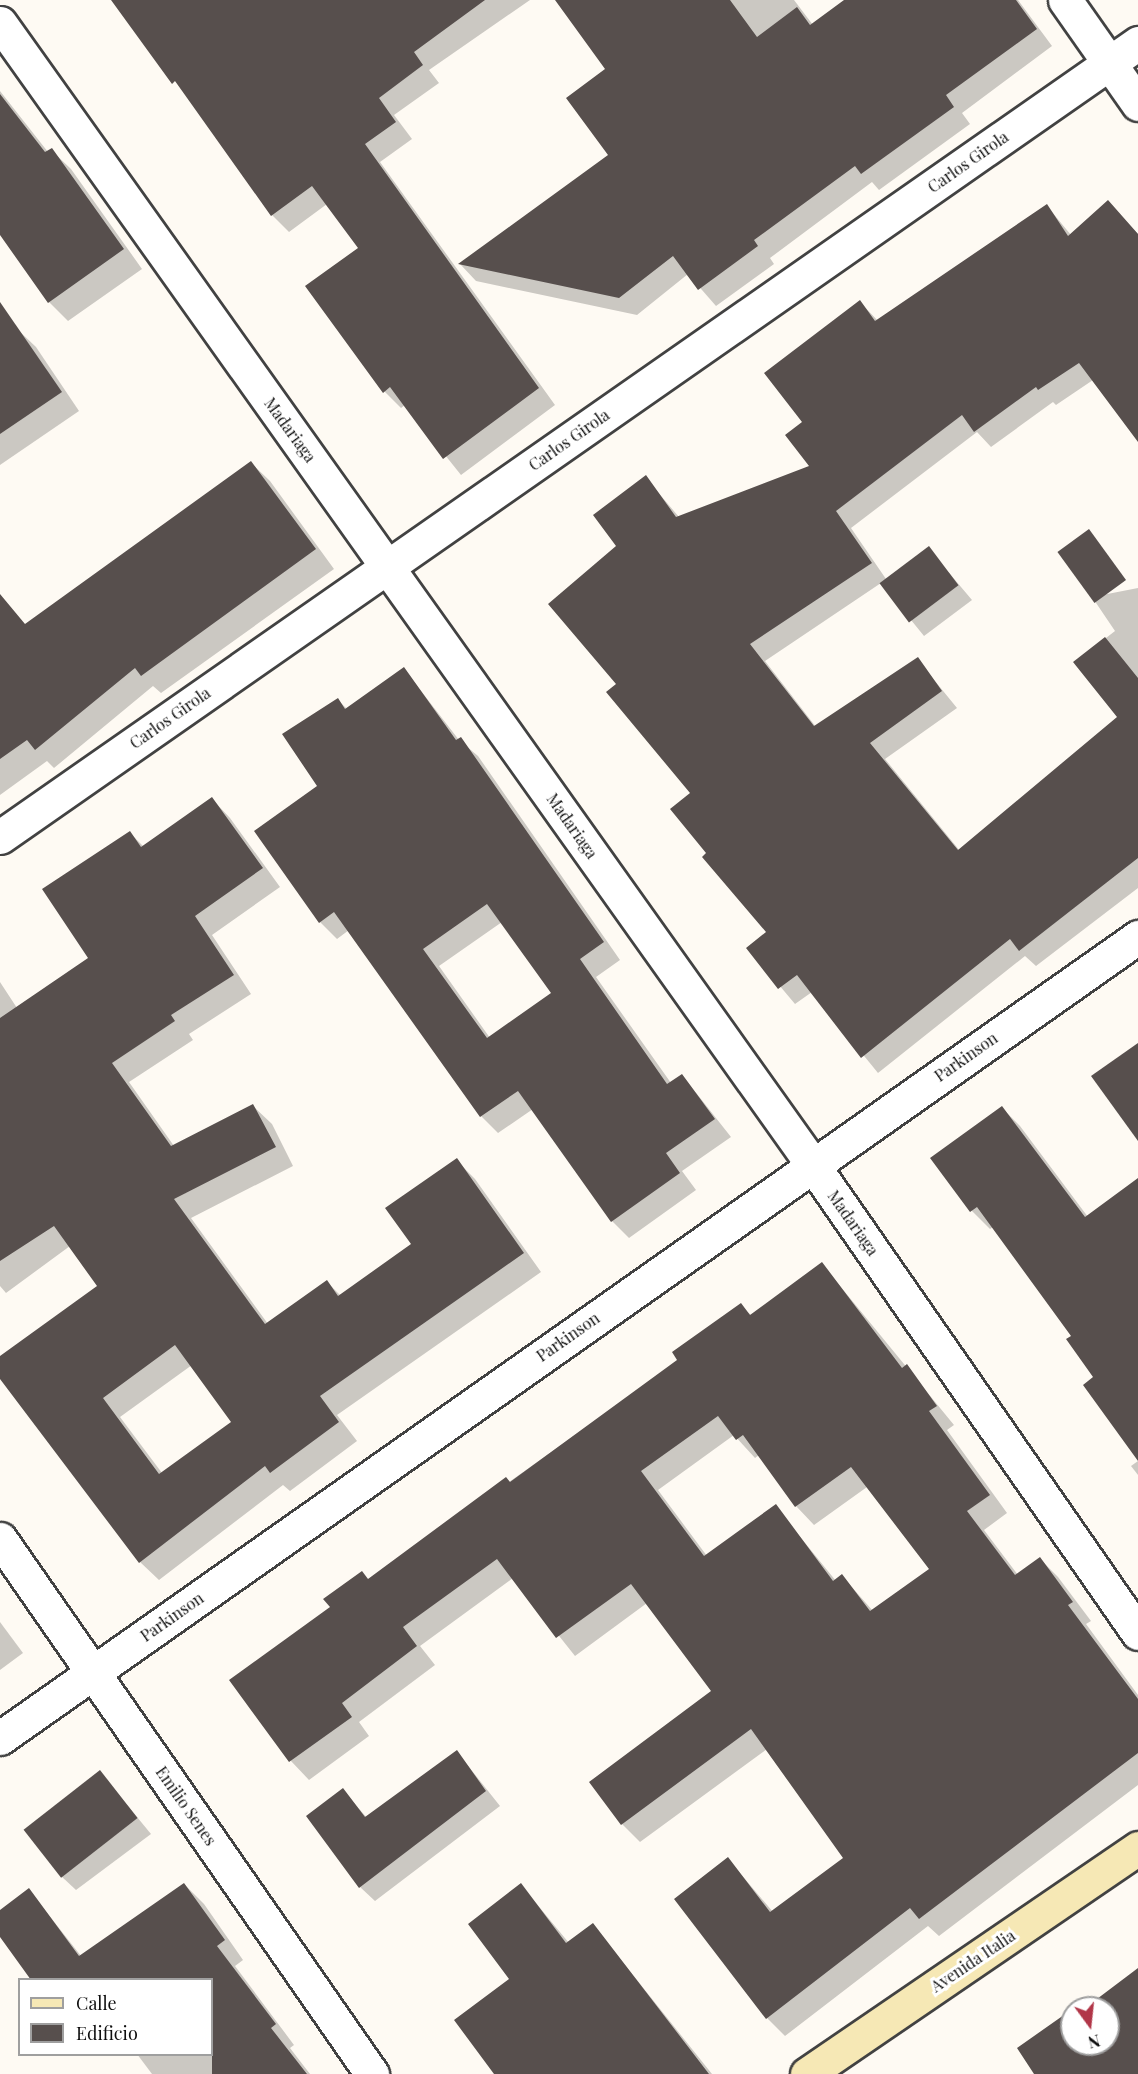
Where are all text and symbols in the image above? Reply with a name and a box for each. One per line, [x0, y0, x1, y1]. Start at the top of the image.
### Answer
street label: Carlos Girola [924, 127, 1012, 197]
street label: Madariaga [260, 394, 320, 466]
street label: Carlos Girola [525, 405, 613, 475]
street label: Carlos Girola [126, 683, 214, 753]
street label: Madariaga [543, 790, 601, 862]
street label: Parkinson [931, 1028, 1001, 1086]
street label: Madariaga [824, 1187, 882, 1259]
street label: Parkinson [533, 1308, 603, 1366]
street label: Parkinson [137, 1588, 207, 1646]
street label: Emilio Senes [152, 1763, 220, 1849]
street label: Avenida Italia [927, 1926, 1019, 1996]
legend [18, 1978, 213, 2056]
text: Calle [76, 1991, 117, 2015]
north arrow [1060, 1996, 1120, 2056]
text: Edificio [76, 2021, 138, 2045]
text: N [1086, 2030, 1103, 2054]

